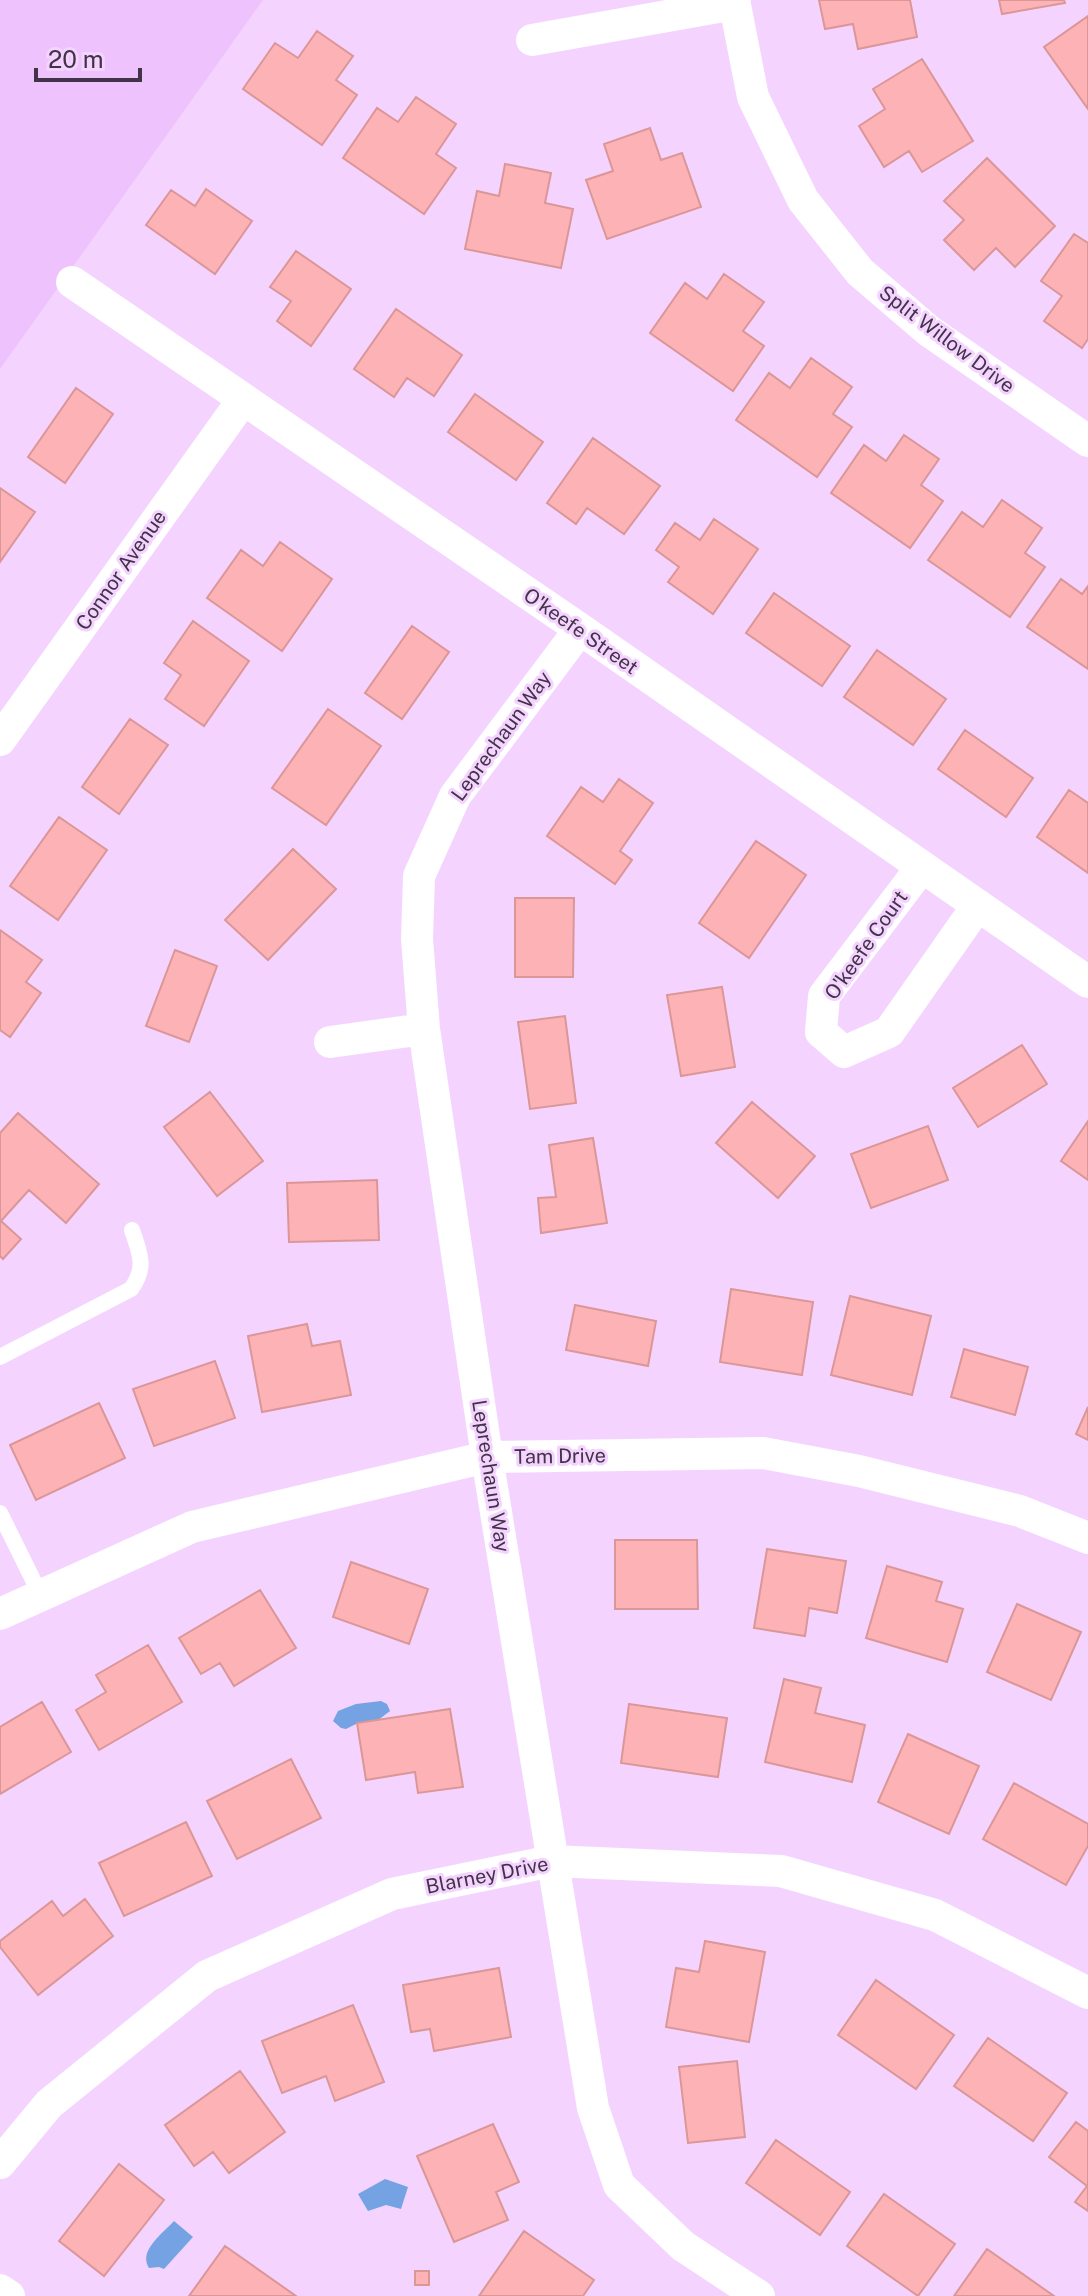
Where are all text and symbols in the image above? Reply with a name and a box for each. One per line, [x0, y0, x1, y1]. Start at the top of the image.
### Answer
scale bar [36, 32, 140, 82]
text: 20 m [48, 45, 104, 73]
street label: Split Willow Drive [875, 280, 1019, 398]
street label: Connor Avenue [71, 505, 171, 635]
street label: O'keefe Street [519, 583, 643, 679]
street label: Leprechaun Way [446, 666, 556, 805]
street label: O'keefe Court [820, 886, 912, 1004]
street label: Leprechaun Way [467, 1398, 515, 1554]
street label: Tam Drive [514, 1443, 606, 1469]
street label: Blarney Drive [424, 1851, 550, 1899]

